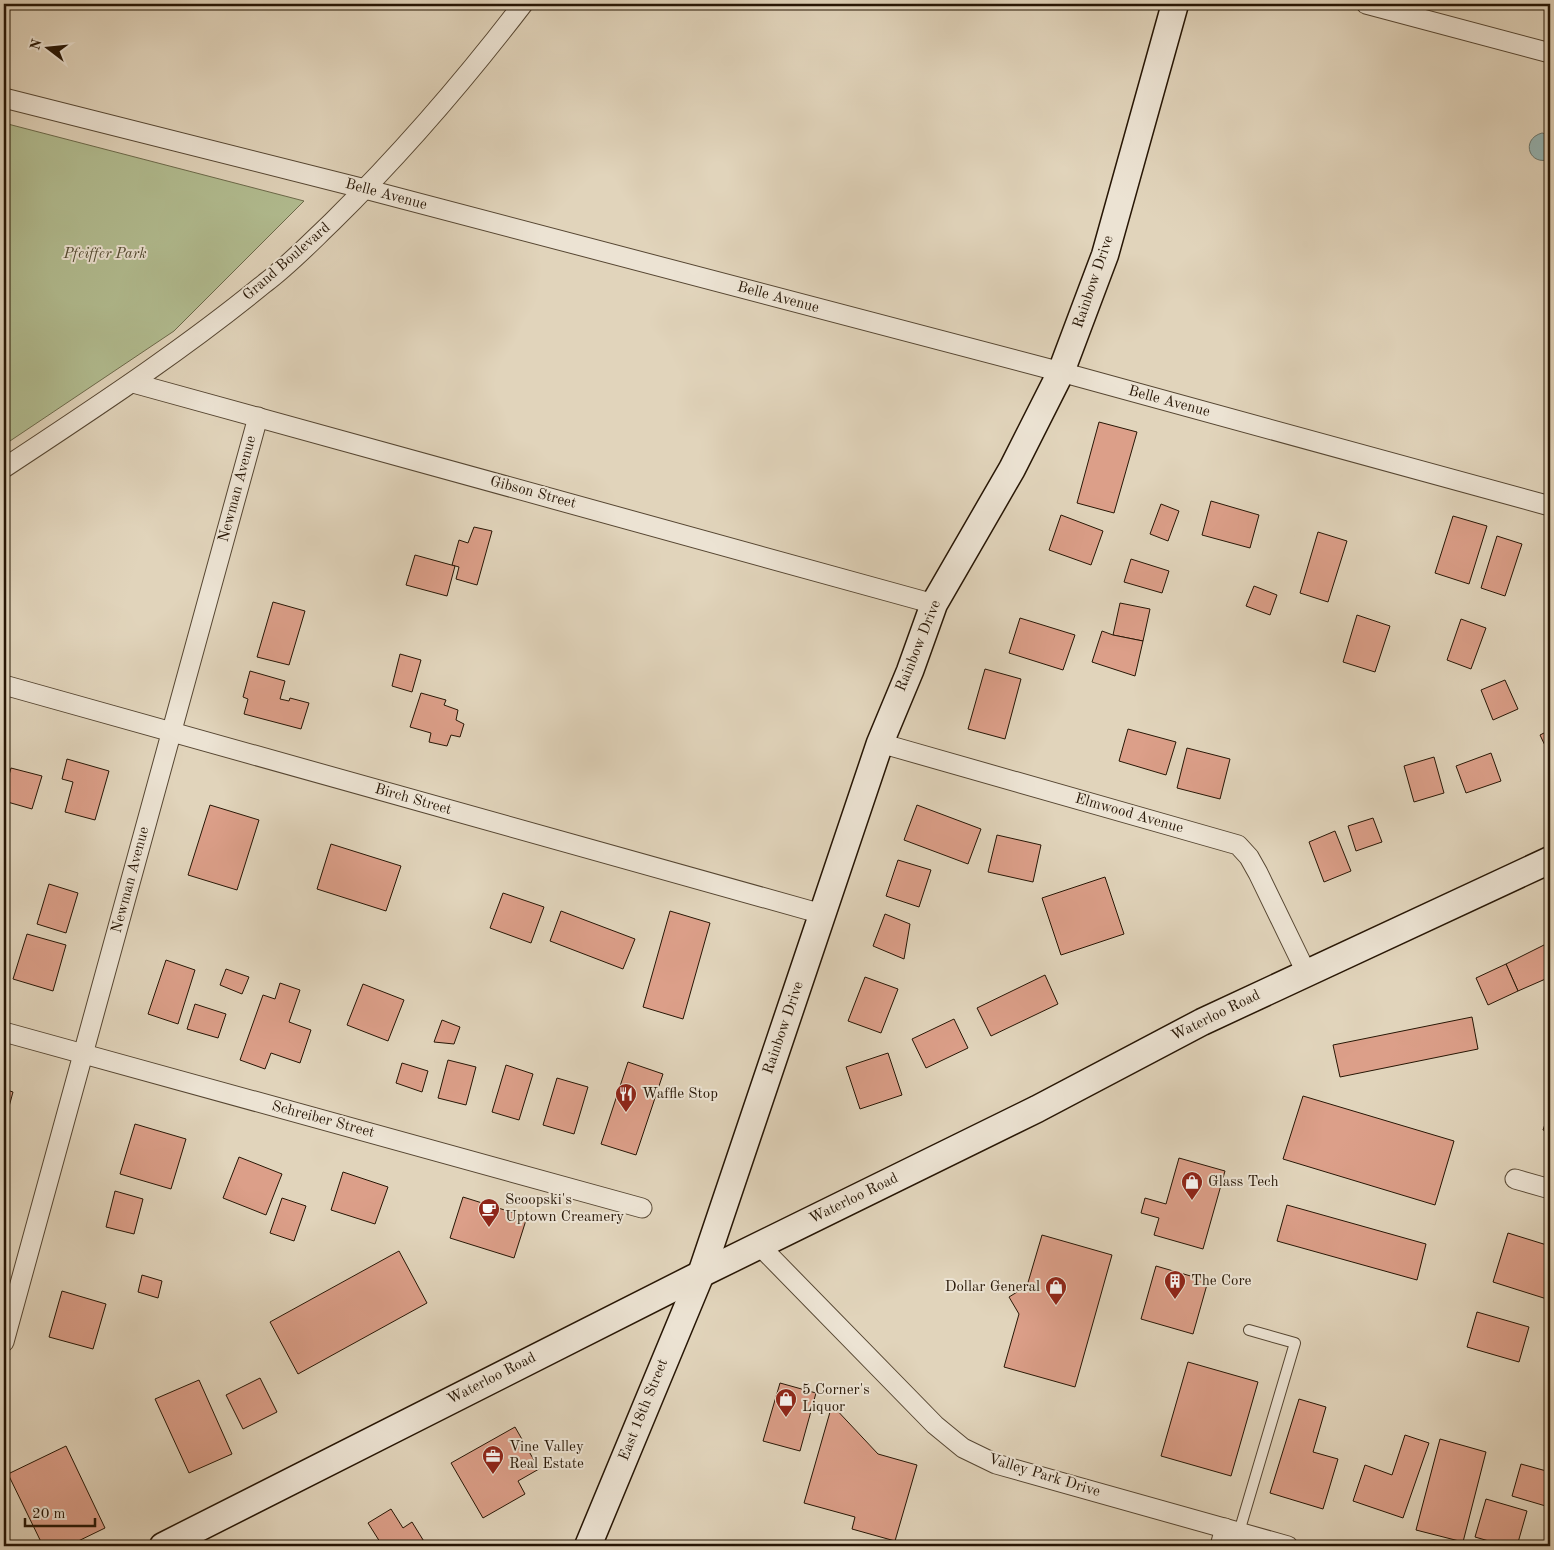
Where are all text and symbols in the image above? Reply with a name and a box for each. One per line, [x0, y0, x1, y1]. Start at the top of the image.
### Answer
north arrow [22, 22, 72, 72]
text: N [28, 37, 45, 52]
street label: Belle Avenue [343, 177, 429, 213]
street label: Grand Boulevard [241, 220, 334, 304]
street label: Rainbow Drive [1071, 234, 1117, 330]
park label: Pfeiffer Park [62, 247, 147, 262]
street label: Belle Avenue [735, 280, 821, 316]
street label: Belle Avenue [1126, 384, 1212, 420]
street label: Newman Avenue [217, 434, 259, 544]
street label: Gibson Street [488, 474, 578, 512]
street label: Rainbow Drive [894, 598, 944, 694]
street label: Birch Street [373, 782, 453, 818]
street label: Elmwood Avenue [1073, 791, 1185, 837]
street label: Newman Avenue [110, 825, 152, 935]
street label: Rainbow Drive [761, 980, 807, 1076]
street label: Waterloo Road [1169, 988, 1263, 1044]
restaurant icon: Waffle Stop [614, 1082, 638, 1113]
place label: Waffle Stop [642, 1087, 718, 1102]
street label: Schreiber Street [270, 1099, 376, 1141]
shop icon: Glass Tech [1180, 1170, 1204, 1201]
street label: Waterloo Road [807, 1171, 901, 1227]
place label: Glass Tech [1208, 1175, 1279, 1190]
place label: Scoopski's Uptown Creamery [505, 1193, 624, 1225]
cafe icon: Scoopski's Uptown Creamery [477, 1197, 501, 1228]
building icon: The Core [1163, 1269, 1187, 1300]
place label: The Core [1191, 1274, 1252, 1289]
shop icon: Dollar General [1044, 1275, 1068, 1306]
place label: Dollar General [945, 1280, 1040, 1295]
street label: Waterloo Road [445, 1350, 539, 1408]
street label: East 18th Street [617, 1357, 671, 1463]
place label: 5 Corner's Liquor [802, 1383, 870, 1415]
shop icon: 5 Corner's Liquor [774, 1387, 798, 1418]
place label: Vine Valley Real Estate [509, 1440, 584, 1472]
office icon: Vine Valley Real Estate [481, 1444, 505, 1475]
street label: Valley Park Drive [986, 1452, 1102, 1500]
scale bar [25, 1495, 95, 1527]
text: 20 m [32, 1507, 66, 1522]

